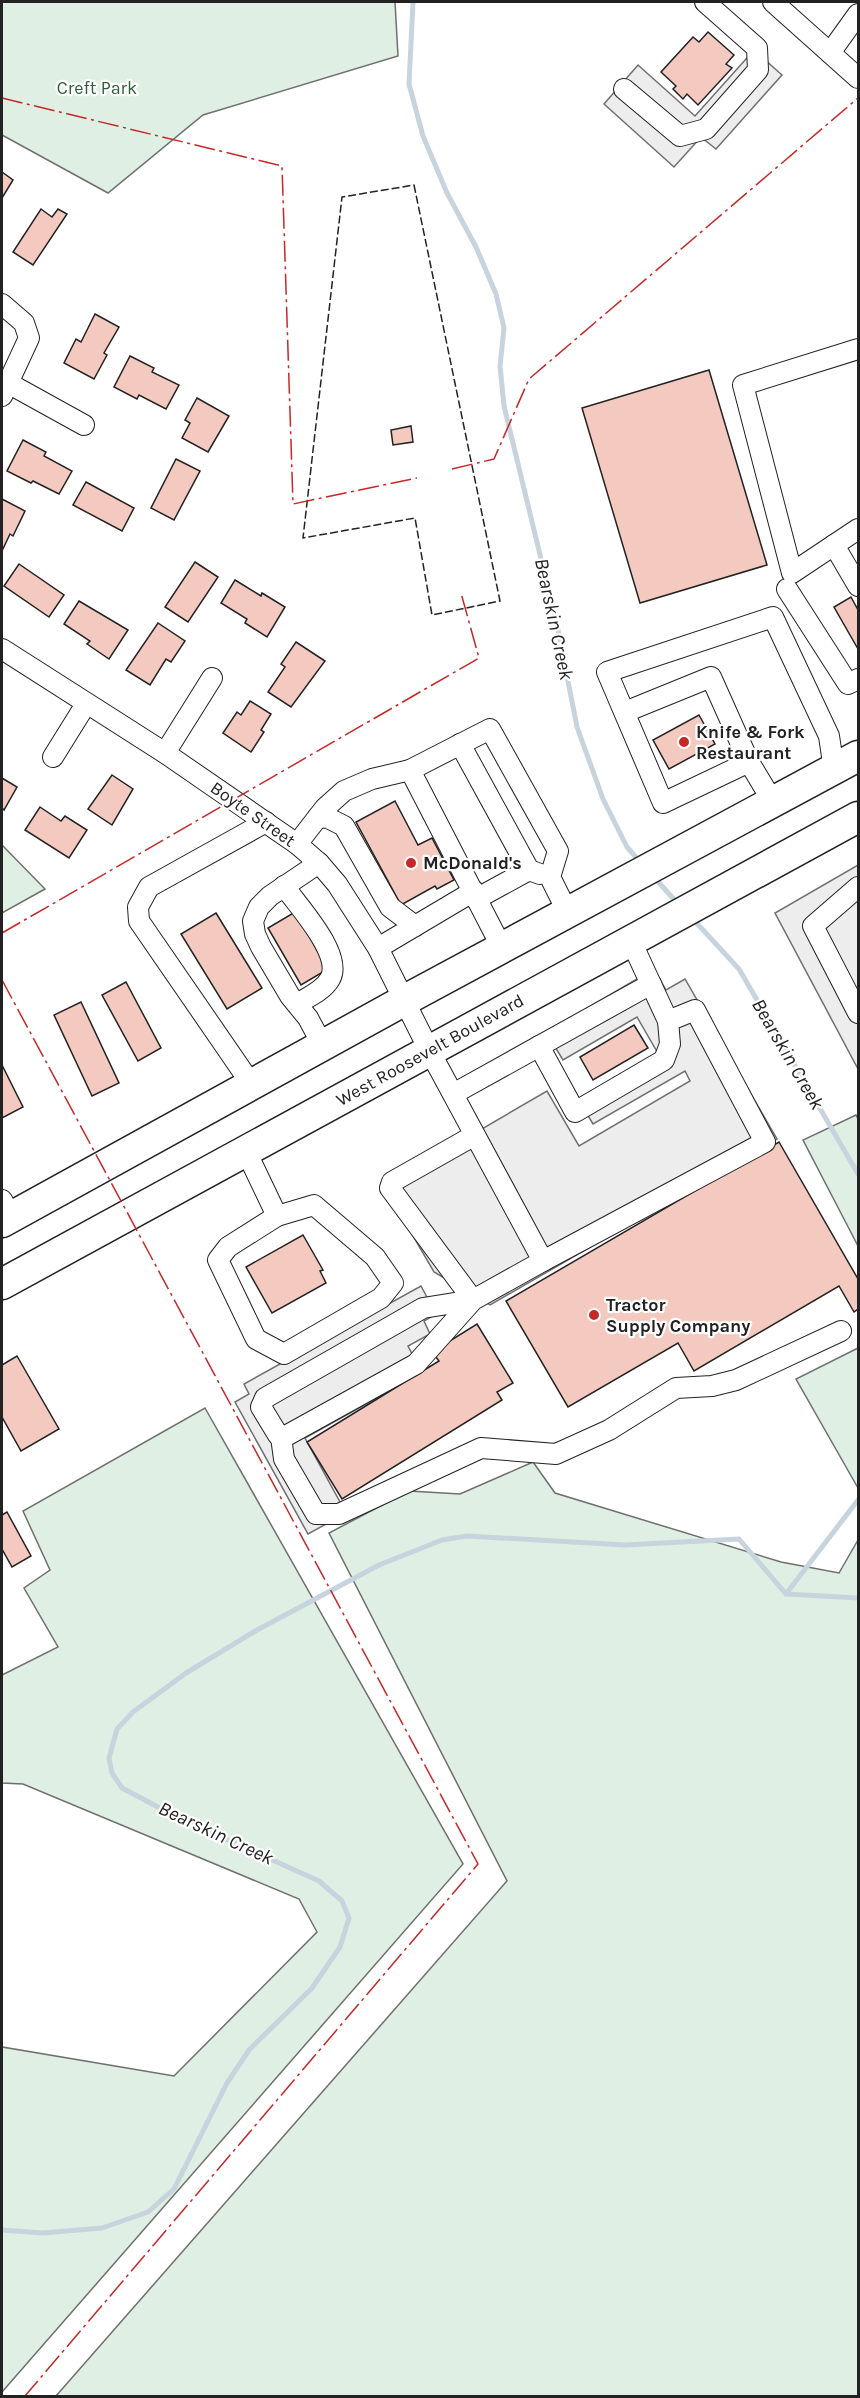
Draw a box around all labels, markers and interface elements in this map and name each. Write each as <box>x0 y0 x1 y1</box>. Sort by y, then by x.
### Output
park label: Creft Park <box>57 77 137 99</box>
water label: Bearskin Creek <box>530 556 578 683</box>
place label: Knife & Fork Restaurant <box>696 721 805 764</box>
marker: Knife & Fork Restaurant <box>677 735 691 749</box>
street label: Boyte Street <box>206 777 300 852</box>
place label: McDonald's <box>423 852 522 874</box>
marker: McDonald's <box>404 856 418 870</box>
street label: West Roosevelt Boulevard <box>332 989 528 1111</box>
water label: Bearskin Creek <box>747 995 829 1114</box>
place label: Tractor Supply Company <box>606 1294 750 1337</box>
marker: Tractor Supply Company <box>587 1308 601 1322</box>
water label: Bearskin Creek <box>155 1796 278 1870</box>

